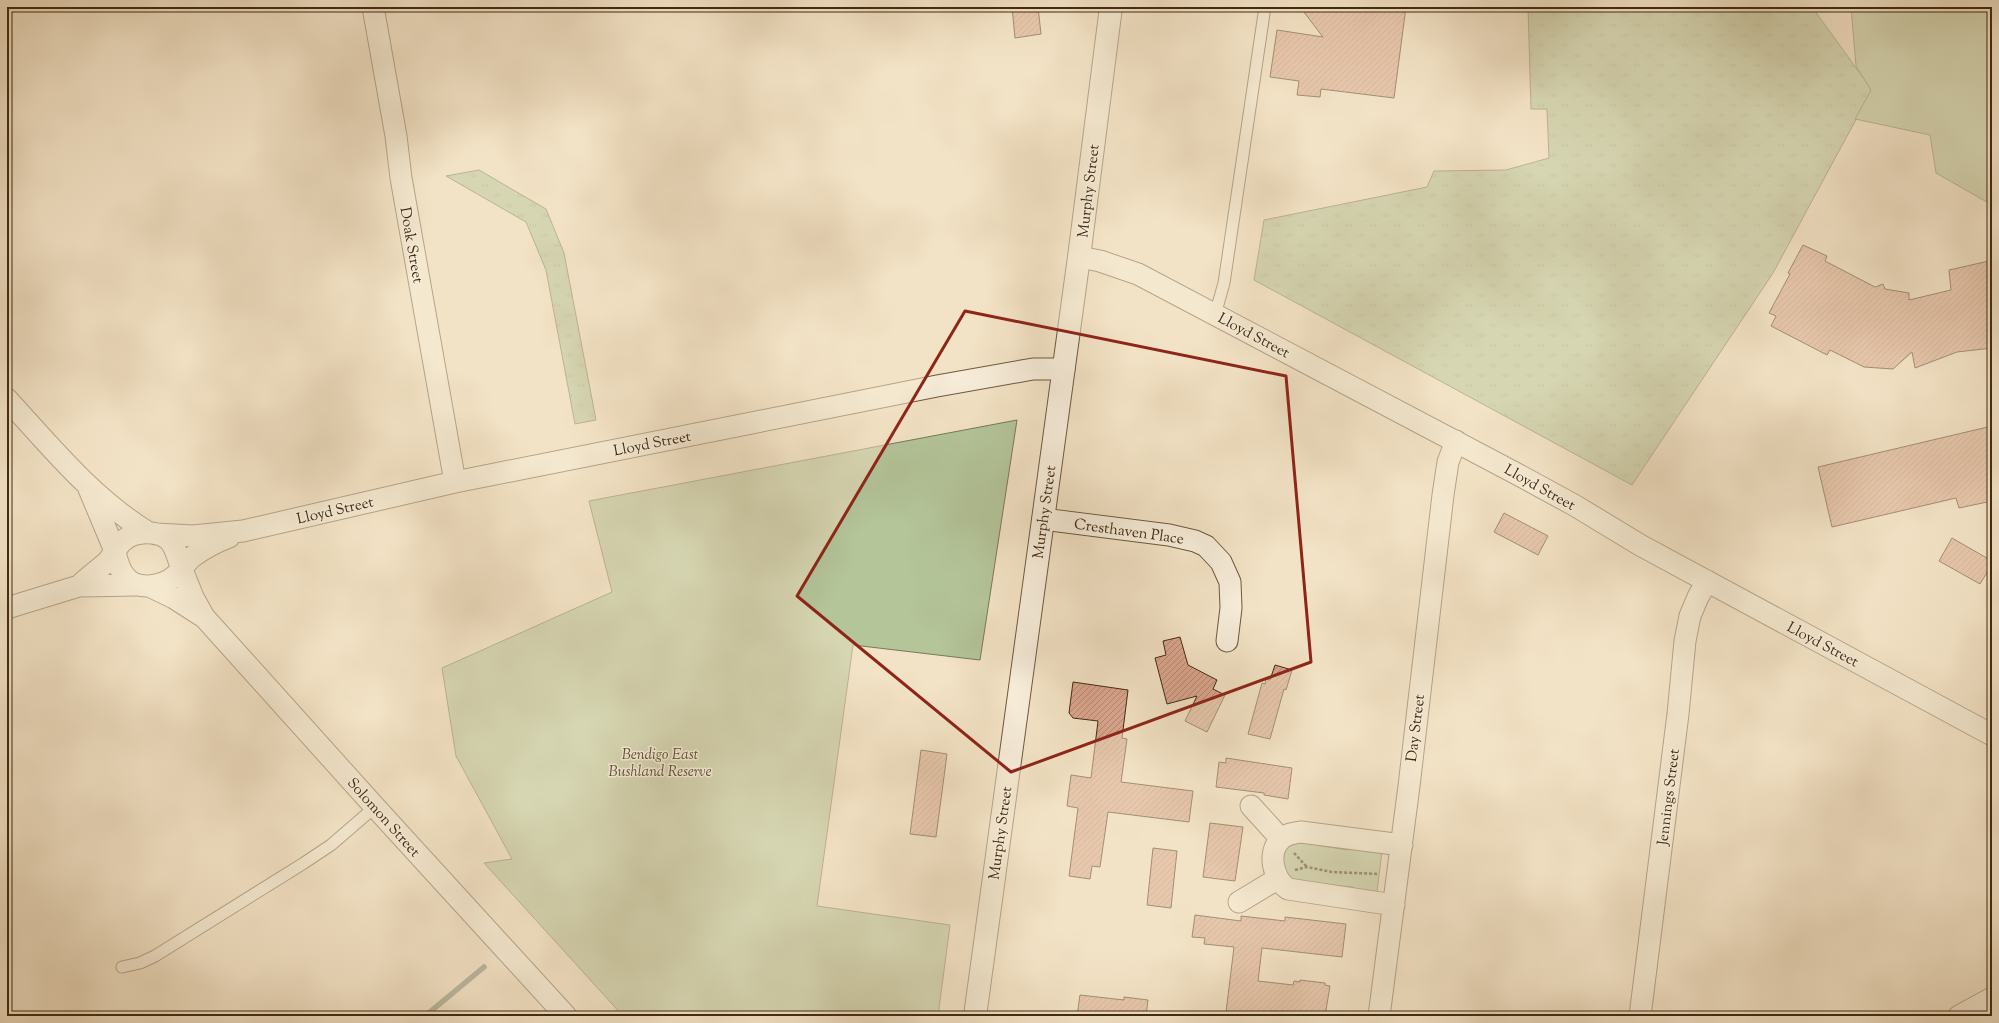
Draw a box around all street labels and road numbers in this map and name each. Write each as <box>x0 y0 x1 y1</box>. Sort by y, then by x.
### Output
street label: Murphy Street <box>1073 143 1106 239</box>
street label: Doak Street <box>393 205 428 285</box>
street label: Lloyd Street <box>1214 309 1293 364</box>
street label: Lloyd Street <box>612 427 693 462</box>
street label: Lloyd Street <box>1500 460 1579 517</box>
street label: Murphy Street <box>1029 464 1062 560</box>
street label: Lloyd Street <box>295 492 376 531</box>
street label: Cresthaven Place <box>1073 514 1185 551</box>
street label: Lloyd Street <box>1783 618 1862 673</box>
street label: Day Street <box>1402 693 1431 763</box>
street label: Jennings Street <box>1653 748 1686 848</box>
street label: Solomon Street <box>341 774 424 862</box>
street label: Murphy Street <box>985 785 1018 881</box>

